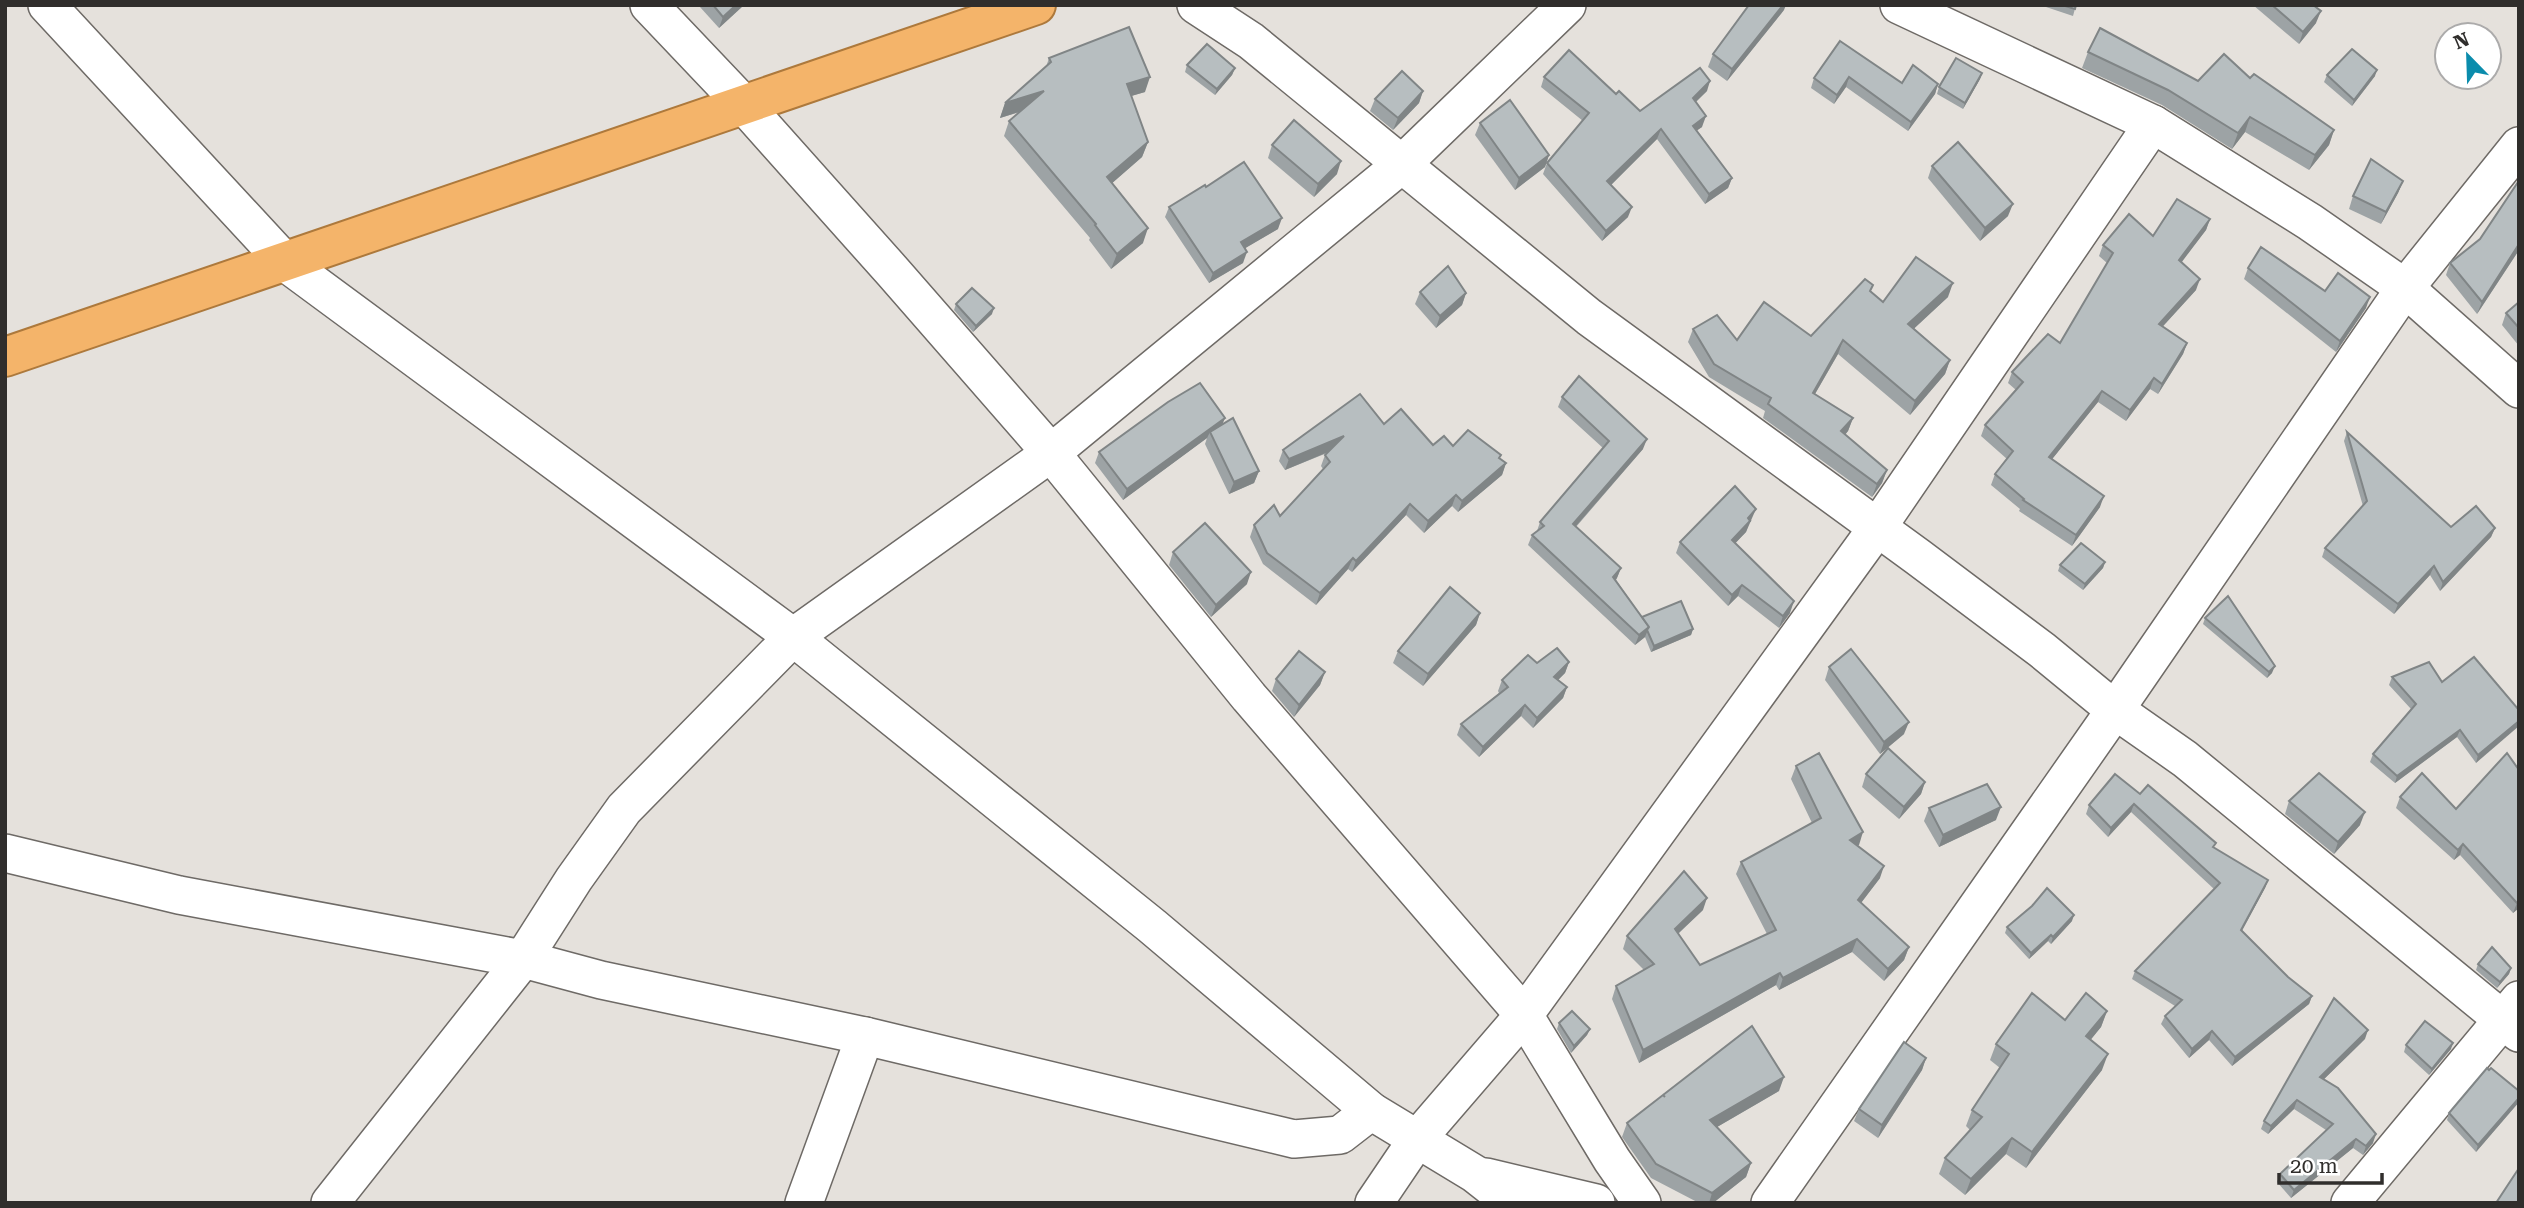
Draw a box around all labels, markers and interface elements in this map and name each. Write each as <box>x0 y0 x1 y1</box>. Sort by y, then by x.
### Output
north arrow <box>2433 21 2503 91</box>
text: N <box>2450 27 2473 54</box>
scale bar <box>2279 1142 2382 1186</box>
text: 20 m <box>2290 1154 2338 1178</box>

